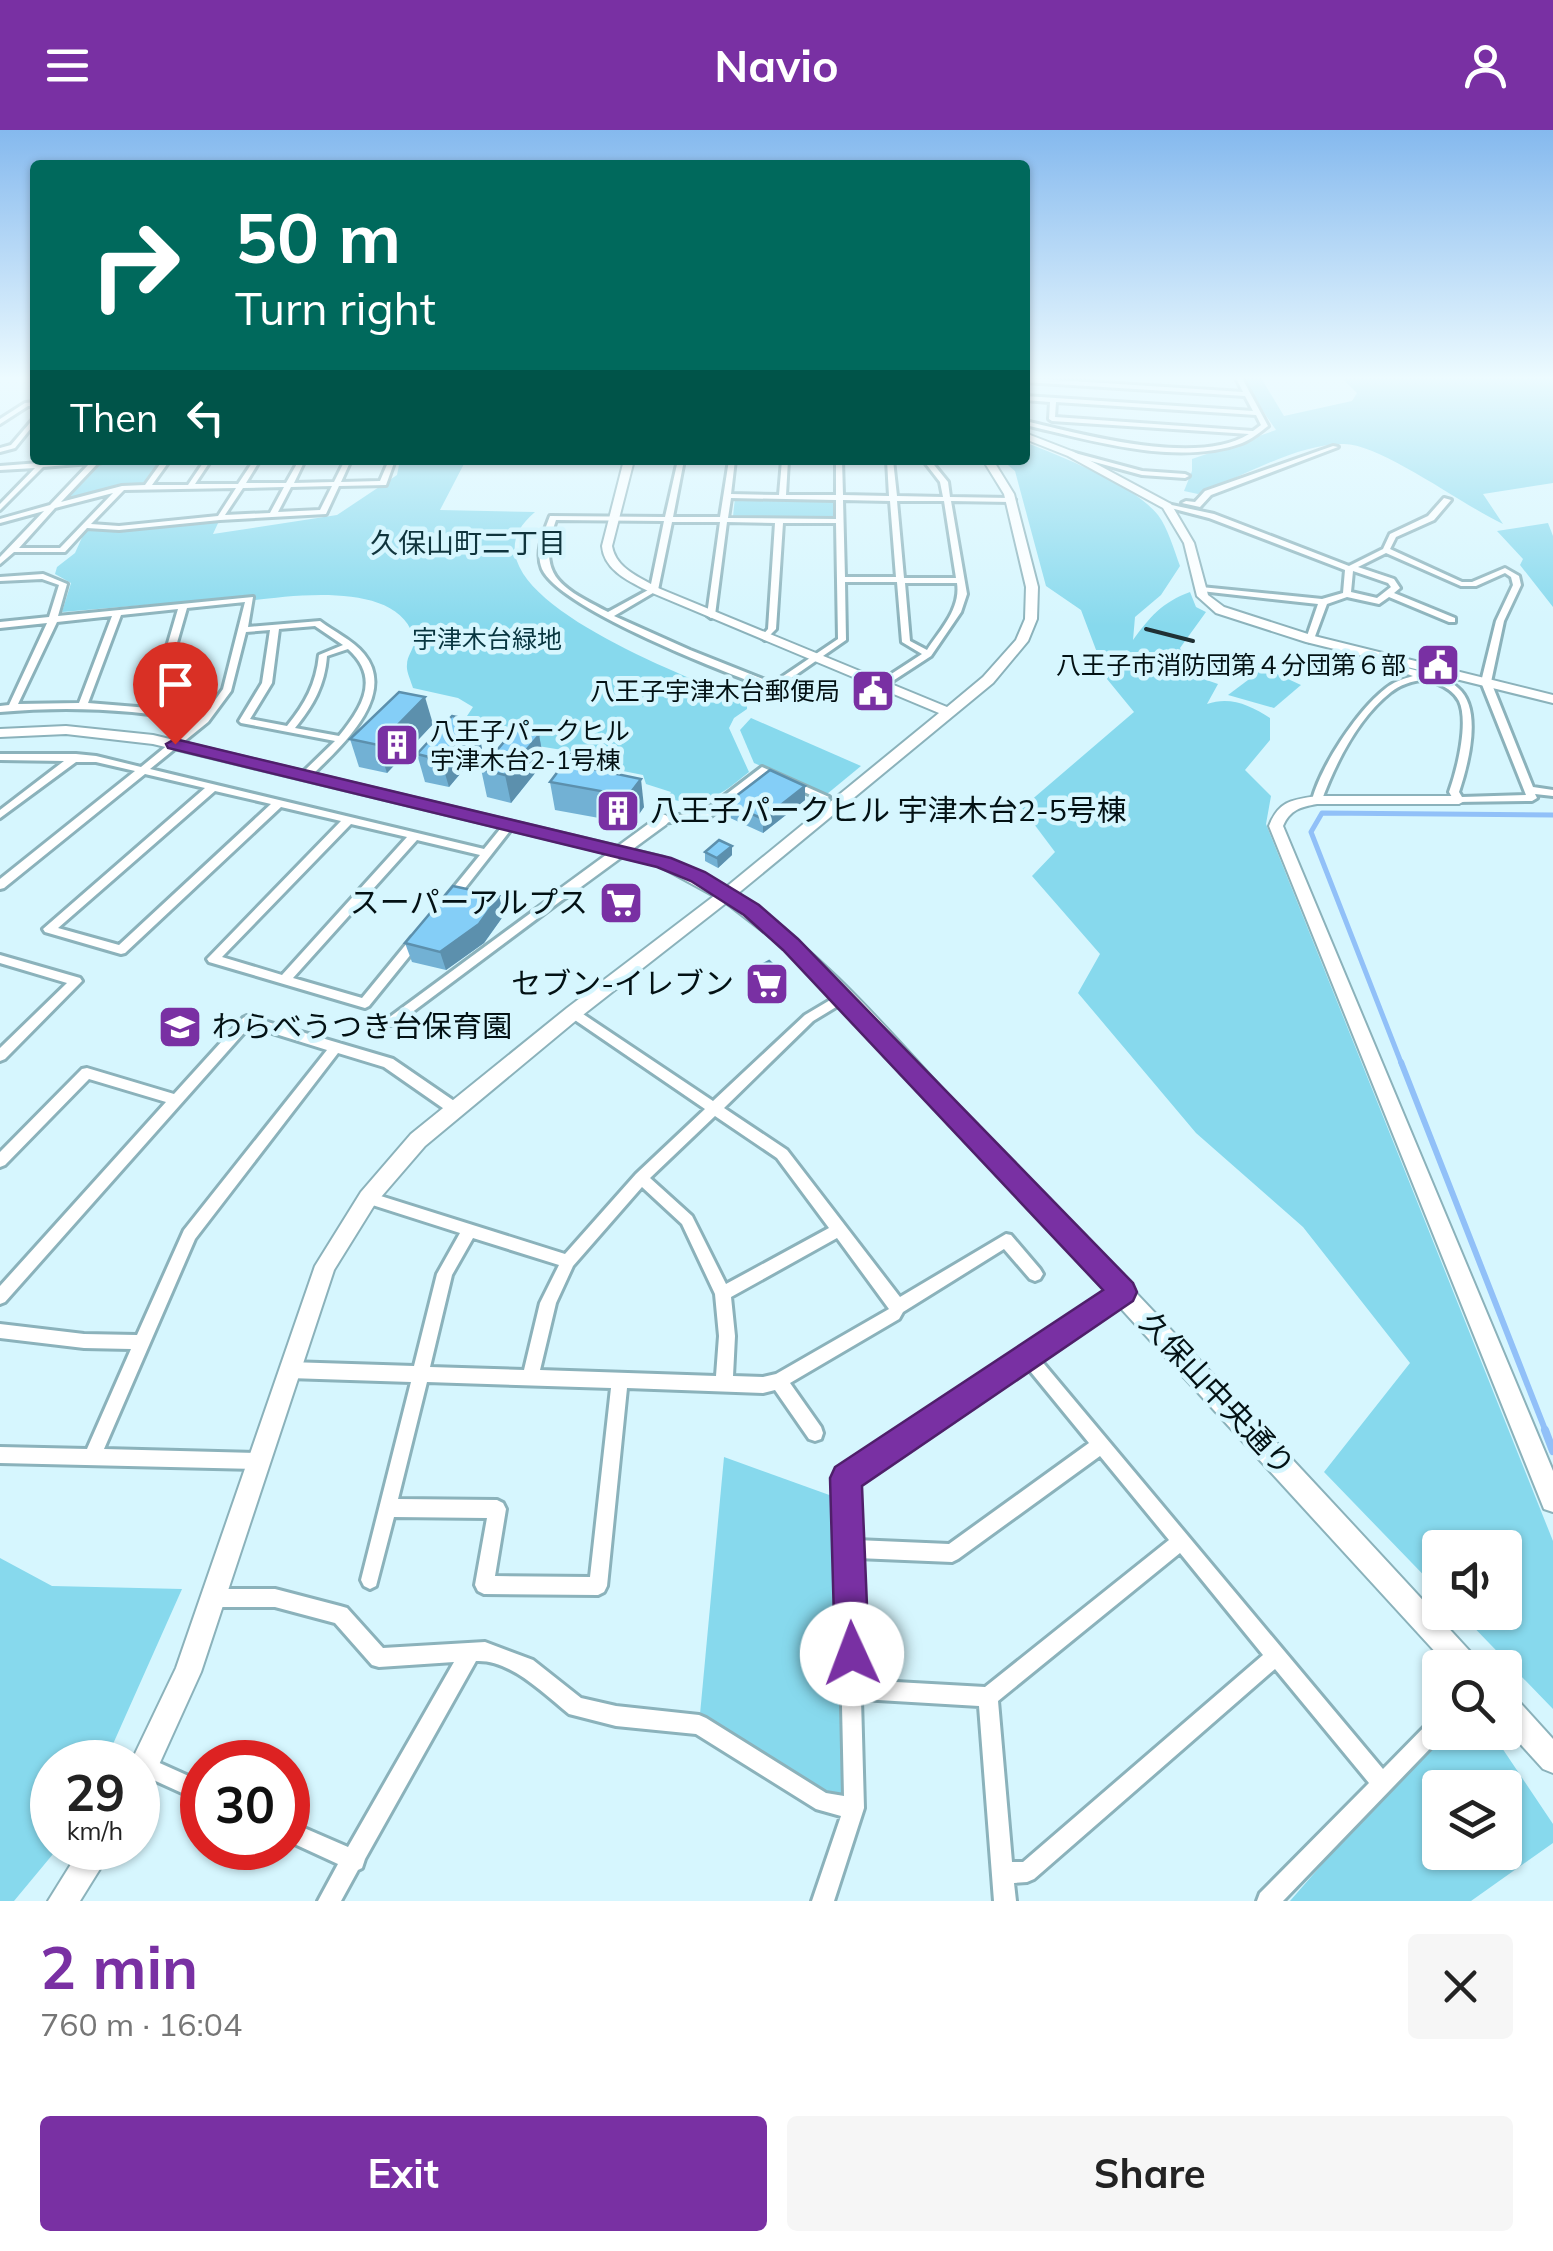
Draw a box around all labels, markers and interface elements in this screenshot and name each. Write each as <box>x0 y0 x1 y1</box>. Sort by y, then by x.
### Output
text: Navio <box>714 37 839 93</box>
icon: menu <box>40 38 95 93</box>
icon: person <box>1458 38 1513 93</box>
text: 50 m <box>235 193 401 281</box>
icon: right <box>70 200 200 330</box>
text: Turn right <box>235 280 436 336</box>
icon: left <box>178 390 233 445</box>
text: Then <box>70 394 158 442</box>
district label: 久保山町二丁目 <box>370 525 566 560</box>
park label: 宇津木台緑地 <box>412 623 562 654</box>
pin <box>133 642 218 745</box>
public building icon: 八王子市消防団第４分団第６部 <box>1415 642 1461 688</box>
place label: 八王子市消防団第４分団第６部 <box>1056 649 1406 680</box>
icon: arrive <box>148 657 203 712</box>
public building icon: 八王子宇津木台郵便局 <box>850 668 896 714</box>
place label: 八王子宇津木台郵便局 <box>590 675 840 706</box>
place label: 八王子パークヒル 宇津木台2-1号棟 <box>430 715 630 775</box>
building icon: 八王子パークヒル 宇津木台2-1号棟 <box>374 722 420 768</box>
building icon: 八王子パークヒル 宇津木台2-5号棟 <box>595 788 641 834</box>
place label: 八王子パークヒル 宇津木台2-5号棟 <box>650 791 1127 829</box>
supermarket icon: スーパーアルプス <box>598 880 644 926</box>
place label: スーパーアルプス <box>350 883 588 921</box>
supermarket icon: セブン-イレブン <box>744 961 790 1007</box>
place label: セブン-イレブン <box>511 964 734 1002</box>
school or university icon: わらべうつき台保育園 <box>157 1004 203 1050</box>
place label: わらべうつき台保育園 <box>212 1007 512 1045</box>
street label: 久保山中央通り <box>1132 1304 1303 1483</box>
map controls <box>1422 1530 1522 1870</box>
button: sound <box>1422 1530 1522 1630</box>
position arrow <box>800 1602 904 1706</box>
button: search <box>1422 1650 1522 1750</box>
speed limit sign: 30 <box>180 1740 310 1870</box>
text: 29 <box>65 1761 125 1824</box>
button: layers <box>1422 1770 1522 1870</box>
text: km/h <box>67 1815 123 1846</box>
text: 2 min <box>40 1929 198 2004</box>
button: close <box>1408 1934 1513 2039</box>
text: 760 m · 16:04 <box>40 2004 242 2044</box>
button: Exit <box>40 2116 767 2231</box>
button: Share <box>787 2116 1513 2231</box>

